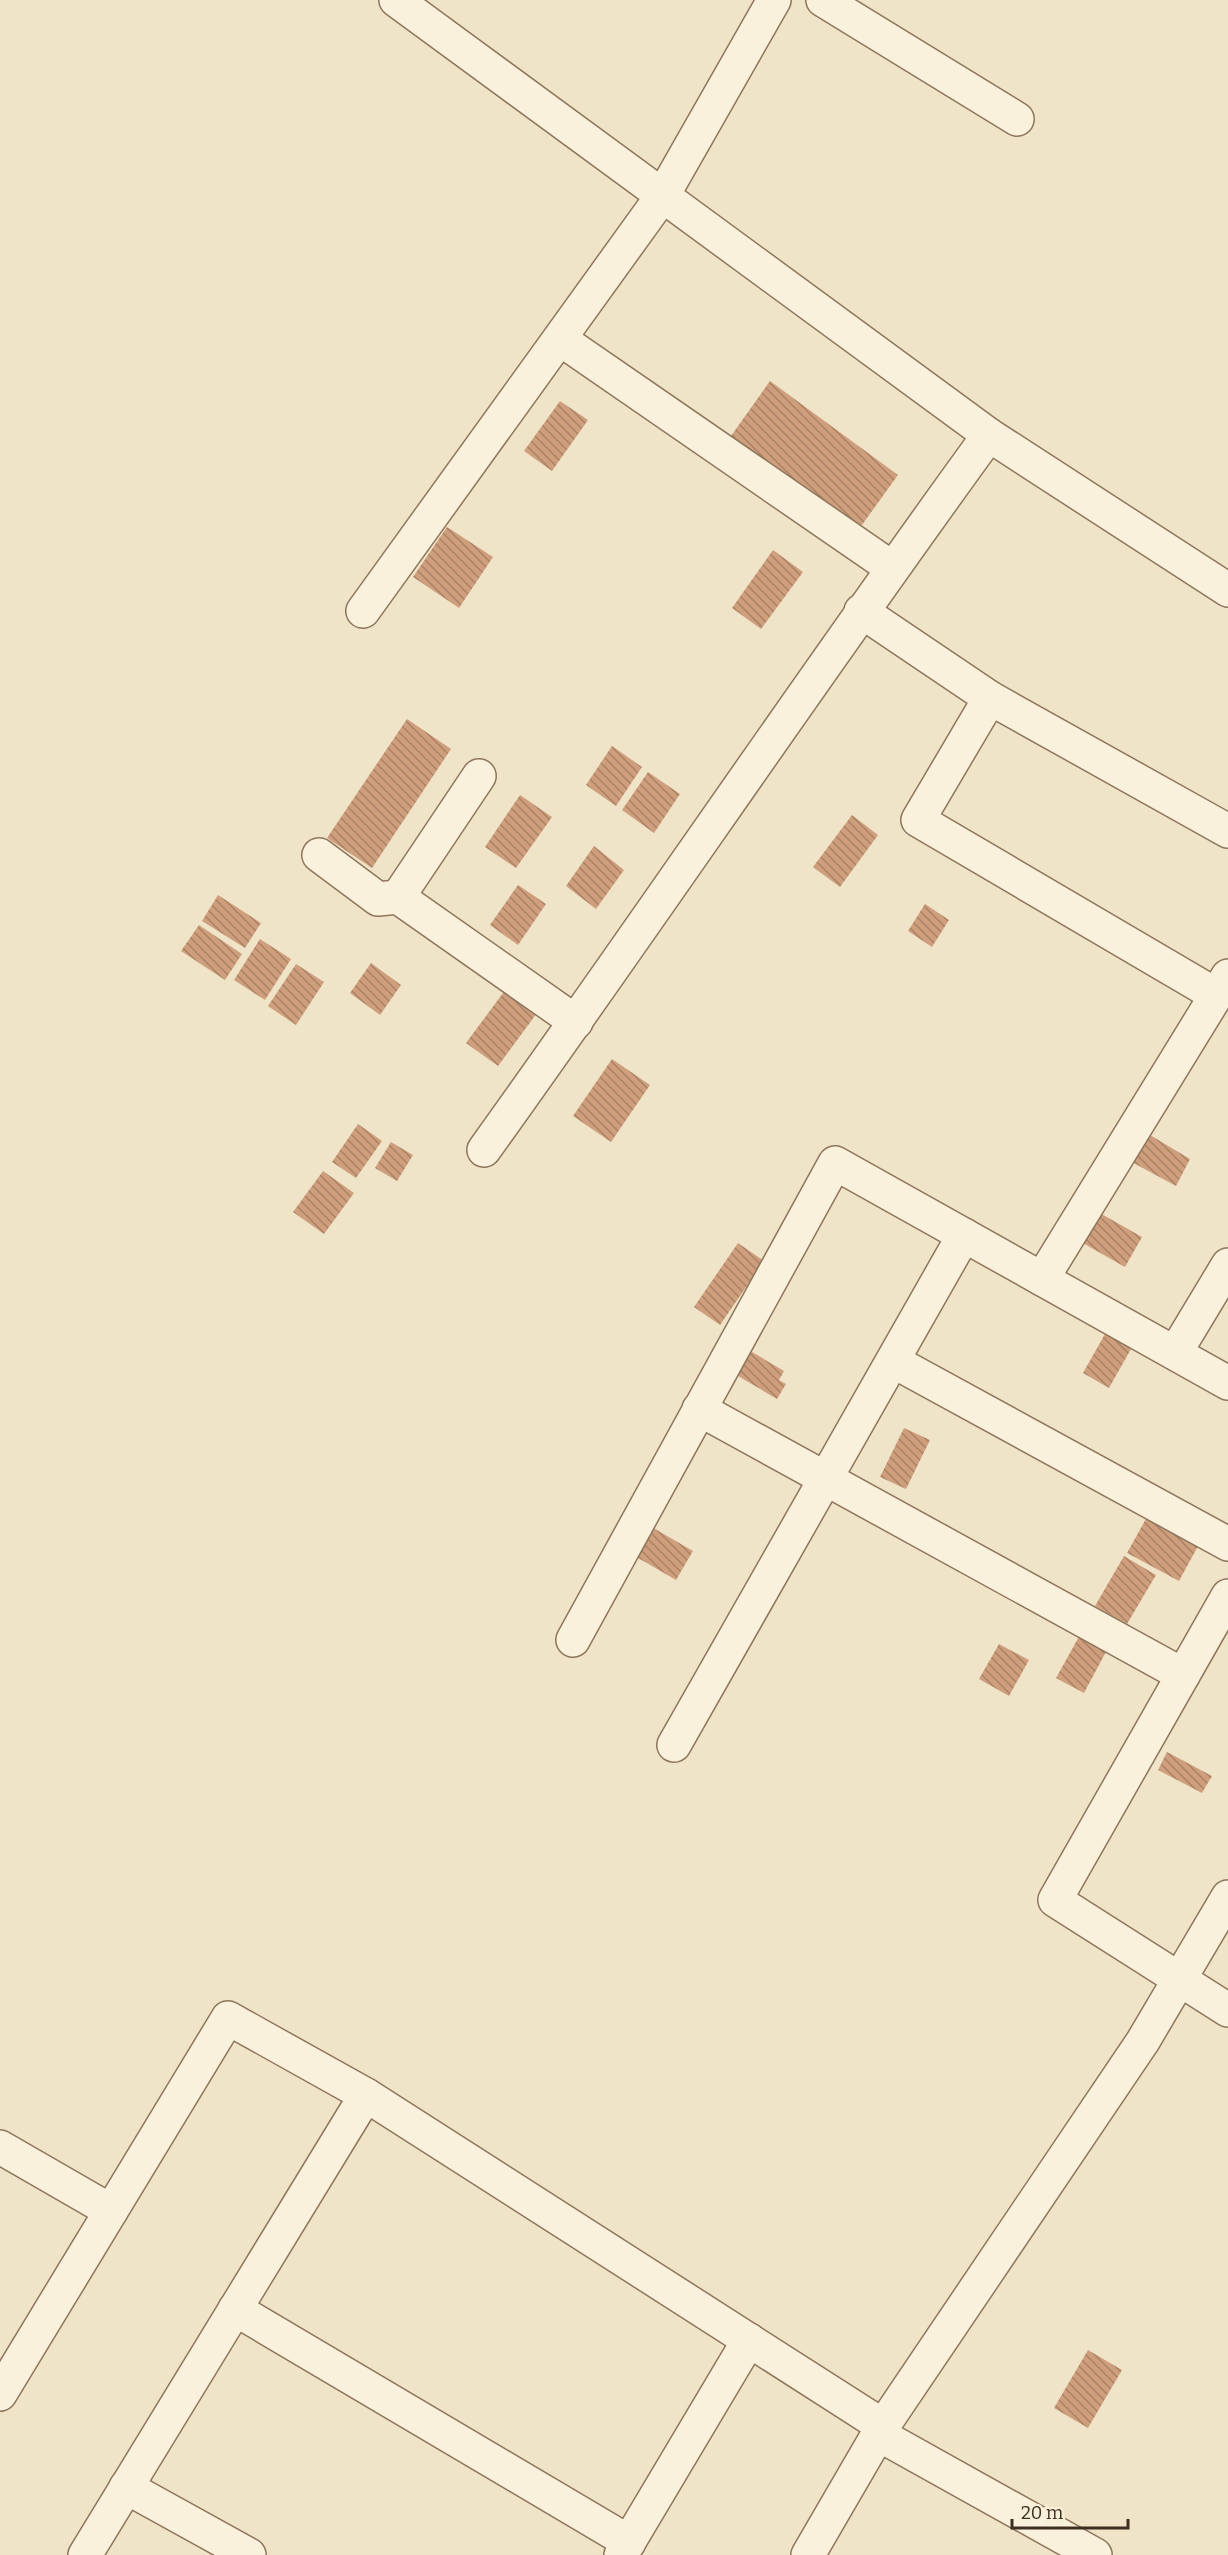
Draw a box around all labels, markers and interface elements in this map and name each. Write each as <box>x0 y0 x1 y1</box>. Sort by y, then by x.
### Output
scale bar <box>1012 2492 1128 2530</box>
text: 20 m <box>1021 2502 1063 2524</box>

